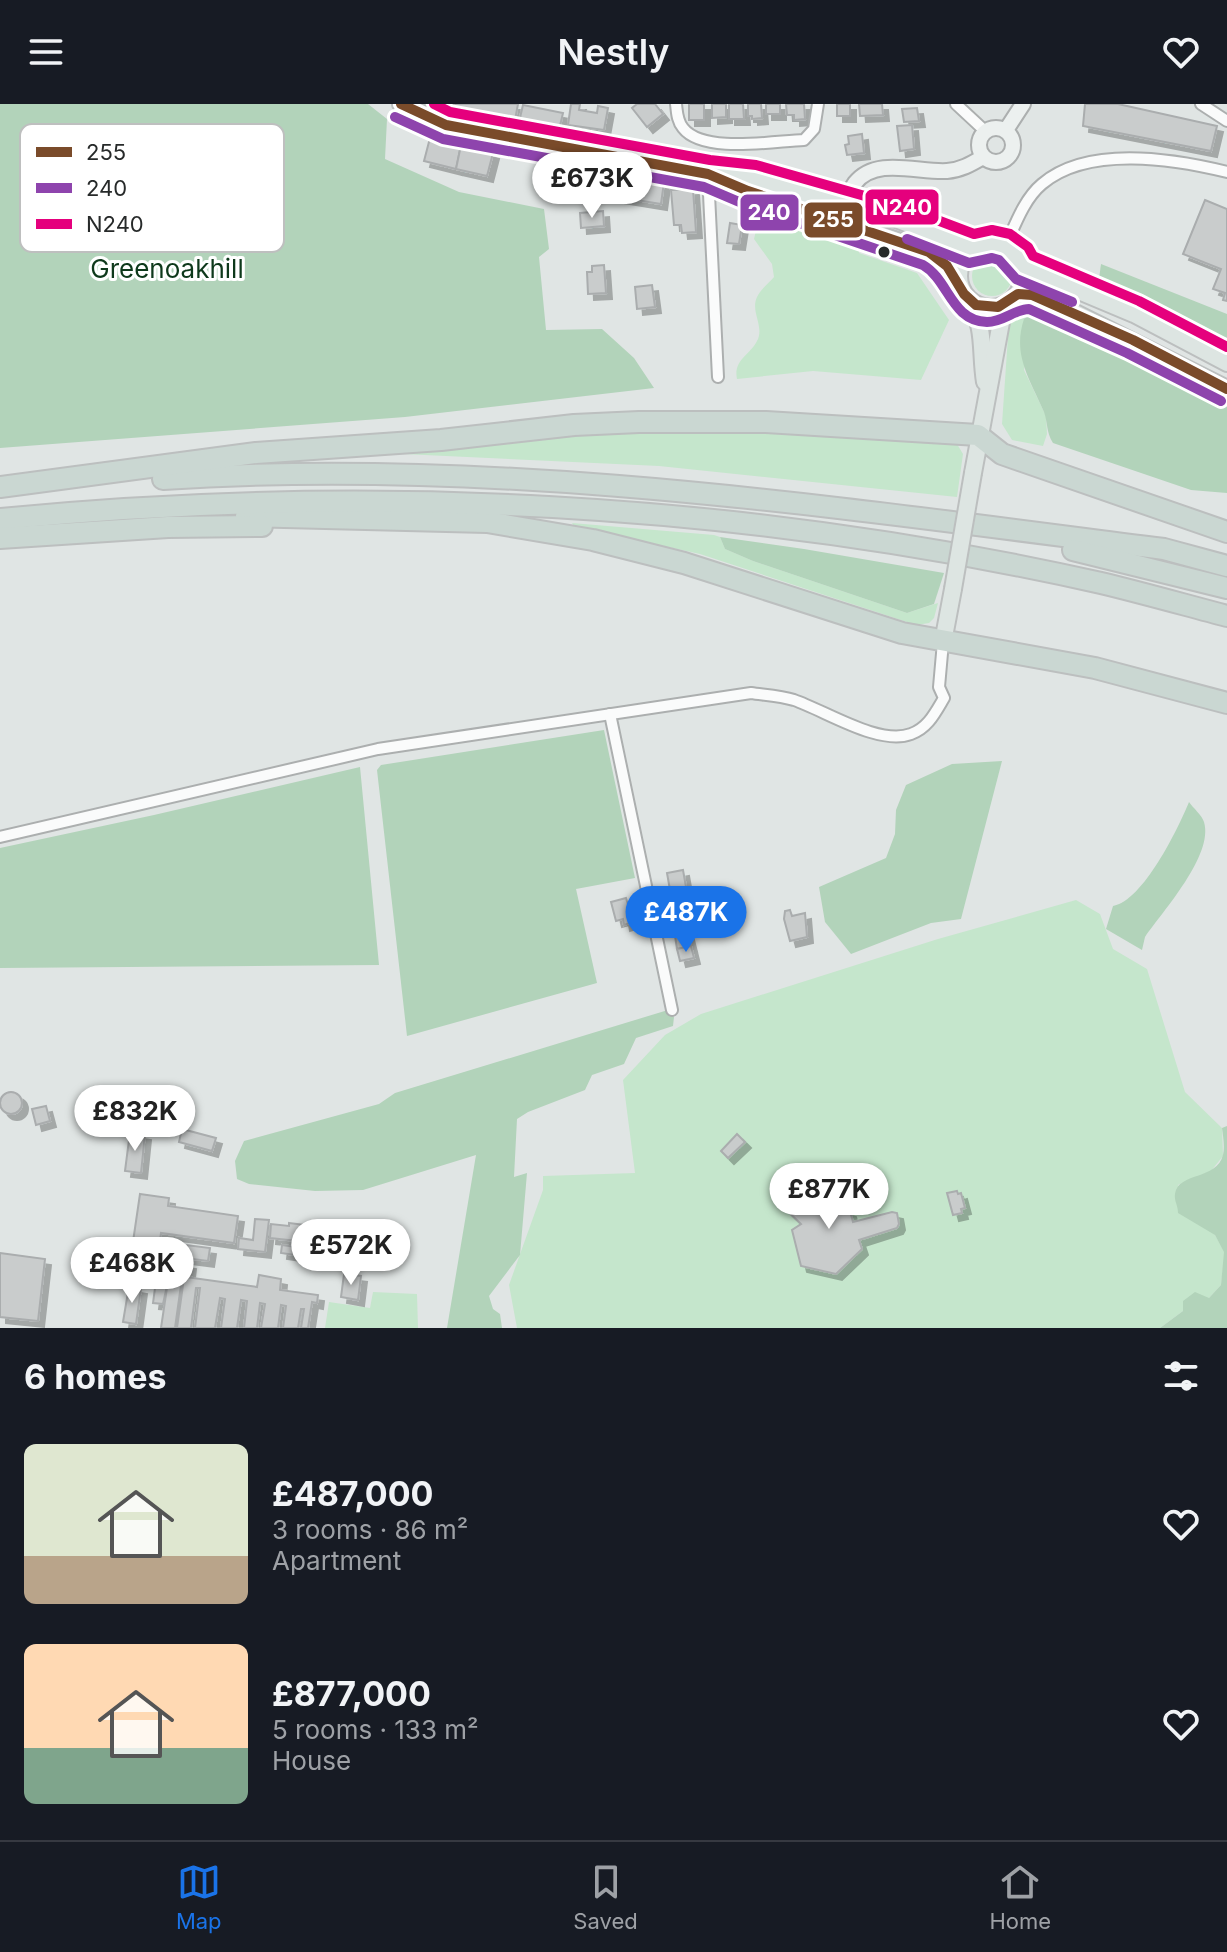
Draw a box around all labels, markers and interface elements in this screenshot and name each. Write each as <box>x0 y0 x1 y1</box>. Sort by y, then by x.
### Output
icon: menu <box>24 30 68 74</box>
text: Nestly <box>557 30 670 74</box>
icon: heart <box>1159 30 1203 74</box>
legend <box>20 124 284 252</box>
text: 255 <box>86 139 126 165</box>
pin: £673K <box>536 152 648 220</box>
text: £673K <box>550 162 634 193</box>
text: 240 <box>86 175 127 201</box>
line badge: N240 <box>864 188 940 226</box>
line badge: 240 <box>739 193 800 232</box>
text: N240 <box>872 194 932 220</box>
text: 240 <box>747 199 791 225</box>
line badge: 255 <box>803 201 864 239</box>
text: 255 <box>812 206 854 232</box>
text: N240 <box>86 211 144 237</box>
unlabelled marker <box>876 244 892 260</box>
park label: Greenoakhill <box>90 253 244 284</box>
pin: £487K <box>630 886 742 954</box>
text: £487K <box>644 896 728 927</box>
pin: £832K <box>79 1085 191 1153</box>
text: £832K <box>92 1095 178 1126</box>
pin: £877K <box>773 1163 885 1231</box>
text: £877K <box>788 1173 870 1204</box>
pin: £572K <box>295 1219 407 1287</box>
text: £572K <box>309 1229 393 1260</box>
pin: £468K <box>76 1237 188 1305</box>
text: £468K <box>89 1247 175 1278</box>
icon: filters <box>1159 1354 1203 1398</box>
text: 6 homes <box>24 1356 166 1397</box>
text: £487,000 <box>272 1473 434 1514</box>
icon: home <box>88 1476 184 1572</box>
icon: heart <box>1159 1502 1203 1546</box>
text: 3 rooms · 86 m² <box>272 1514 468 1545</box>
text: Apartment <box>272 1545 401 1576</box>
text: £877,000 <box>272 1673 431 1714</box>
icon: home <box>88 1676 184 1772</box>
icon: heart <box>1159 1702 1203 1746</box>
text: 5 rooms · 133 m² <box>272 1714 479 1745</box>
text: House <box>272 1745 351 1776</box>
tab: Map <box>176 1860 222 1934</box>
tab: Saved <box>573 1860 638 1934</box>
tab: Home <box>989 1860 1051 1934</box>

